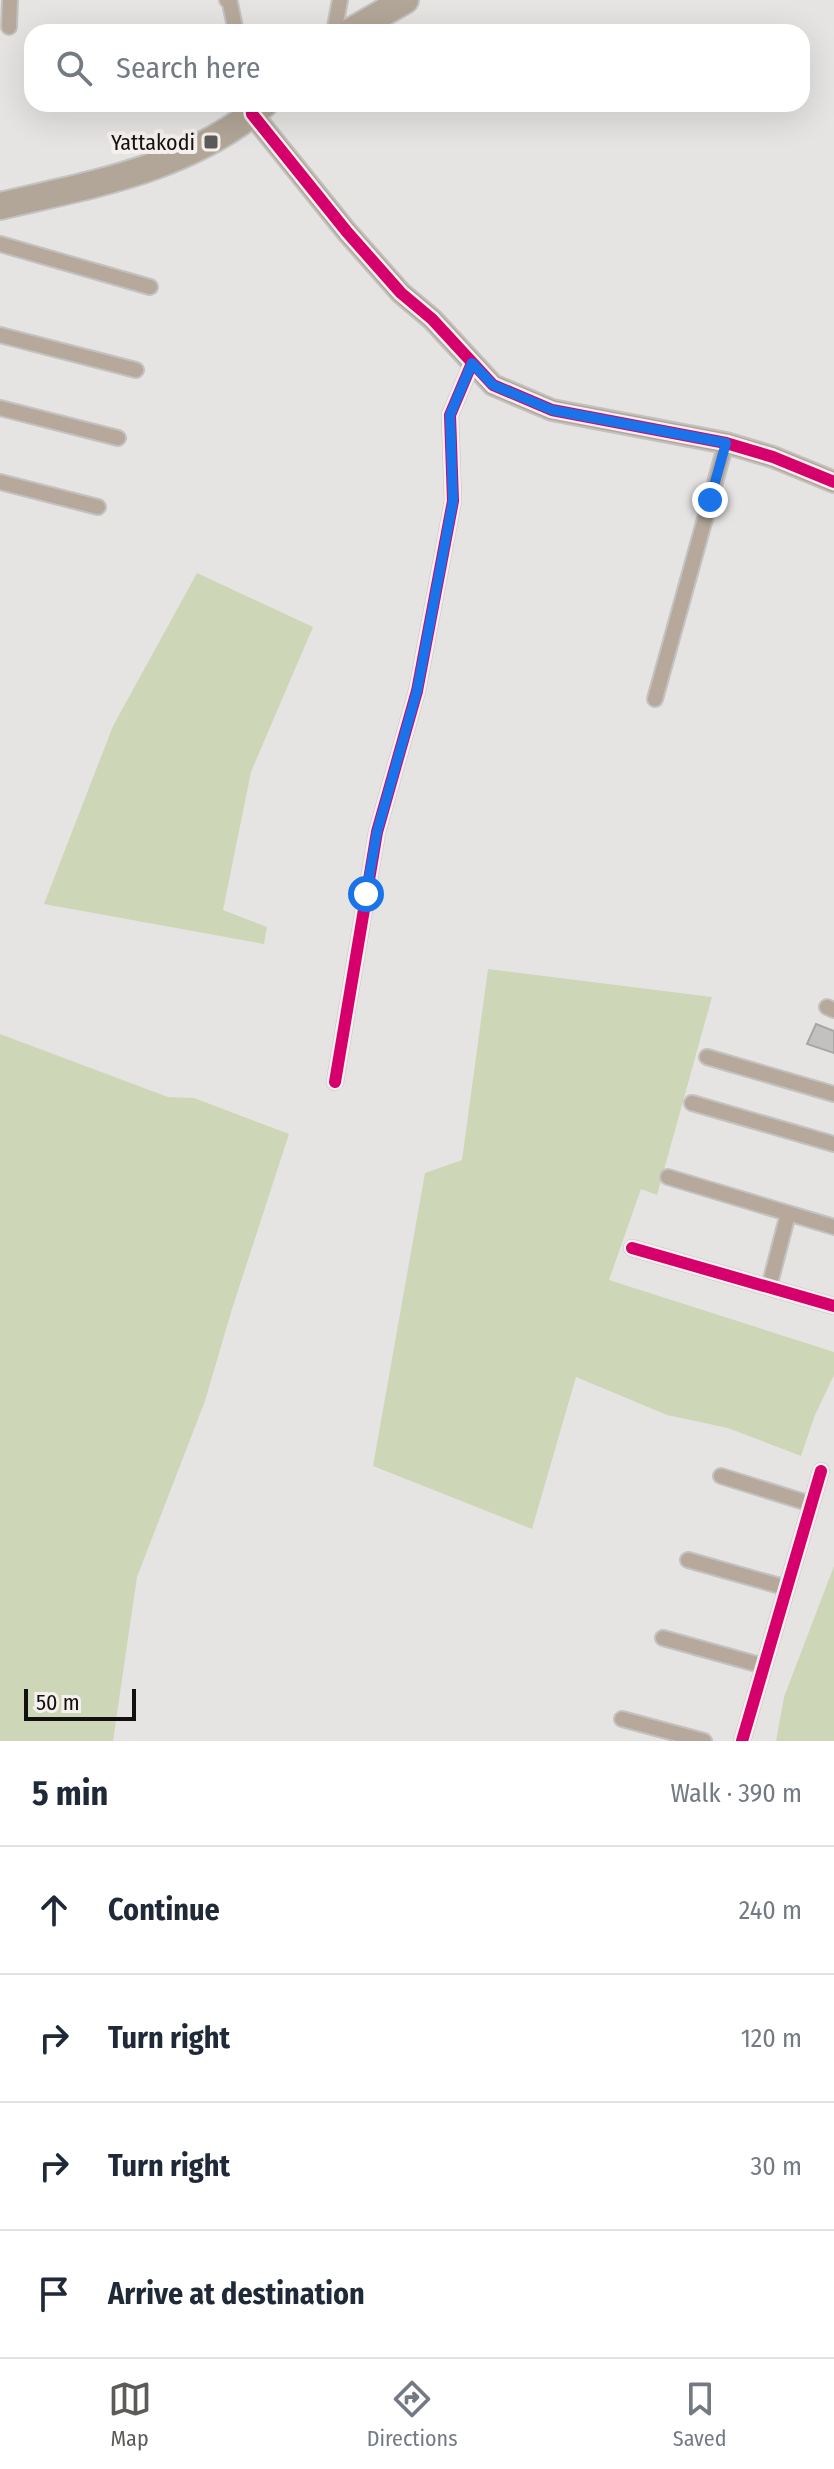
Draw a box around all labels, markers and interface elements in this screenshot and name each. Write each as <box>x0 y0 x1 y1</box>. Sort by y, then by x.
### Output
search box <box>24 24 810 112</box>
icon: search <box>52 46 96 90</box>
text: Search here <box>116 50 261 86</box>
place label: Yattakodi <box>111 129 195 156</box>
marker: Yattakodi <box>202 133 220 151</box>
route end <box>692 482 728 518</box>
route start <box>348 876 384 912</box>
scale bar <box>24 1685 136 1721</box>
text: 50 m <box>36 1689 80 1716</box>
text: 5 min <box>32 1773 108 1814</box>
text: Walk · 390 m <box>670 1778 802 1809</box>
icon: ahead <box>32 1888 76 1932</box>
text: Continue <box>108 1892 220 1928</box>
text: 240 m <box>739 1895 802 1926</box>
icon: right <box>32 2016 76 2060</box>
text: Turn right <box>108 2020 230 2056</box>
text: 120 m <box>741 2023 802 2054</box>
icon: right <box>32 2144 76 2188</box>
text: Turn right <box>108 2148 230 2184</box>
text: 30 m <box>751 2151 802 2182</box>
icon: arrive <box>32 2272 76 2316</box>
text: Arrive at destination <box>108 2276 365 2312</box>
tab: Map <box>108 2377 152 2452</box>
tab: Directions <box>367 2377 458 2452</box>
tab: Saved <box>673 2377 726 2452</box>

